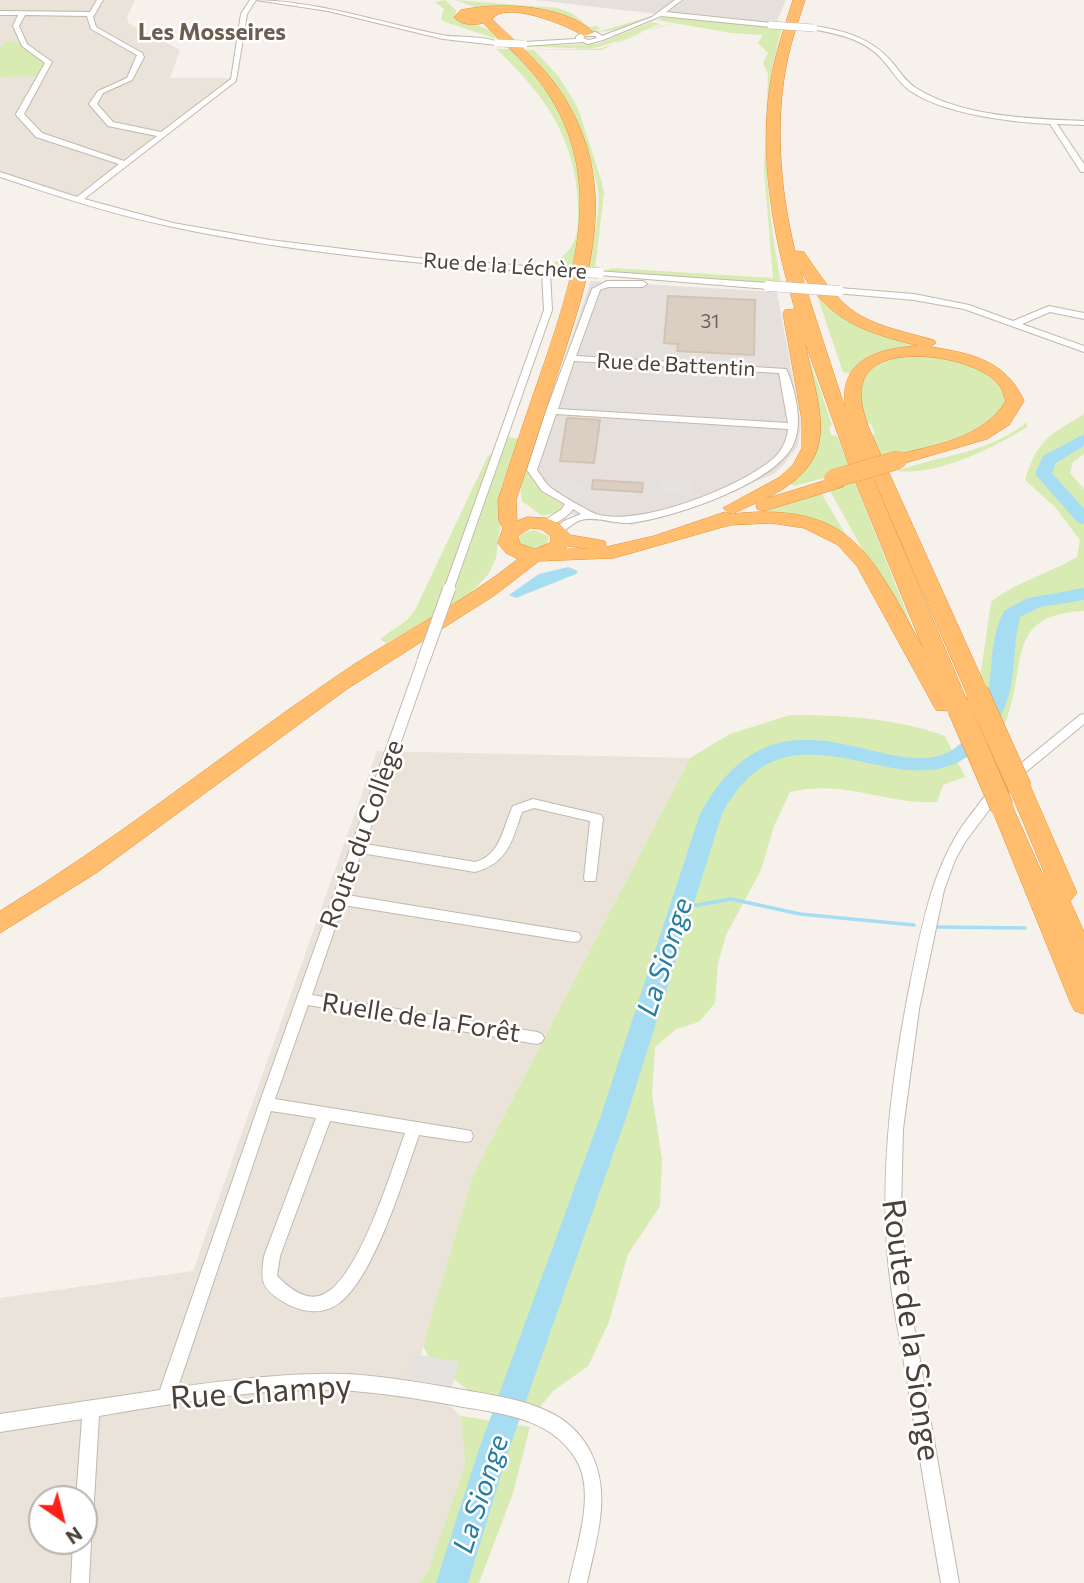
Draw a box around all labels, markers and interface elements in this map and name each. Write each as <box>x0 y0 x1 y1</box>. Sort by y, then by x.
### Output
district label: Les Mosseires <box>138 18 286 46</box>
street label: Rue de la Léchère <box>422 248 588 284</box>
house number: 31 <box>701 311 719 333</box>
street label: Rue de Battentin <box>596 348 756 382</box>
street label: Route du Collège <box>313 736 411 932</box>
water label: La Sionge <box>630 894 700 1020</box>
street label: Ruelle de la Forêt <box>320 987 522 1049</box>
street label: Route de la Sionge <box>874 1197 948 1463</box>
street label: Rue Champy <box>169 1366 353 1418</box>
water label: La Sionge <box>446 1431 516 1557</box>
north arrow <box>28 1485 98 1555</box>
text: N <box>62 1522 87 1549</box>

